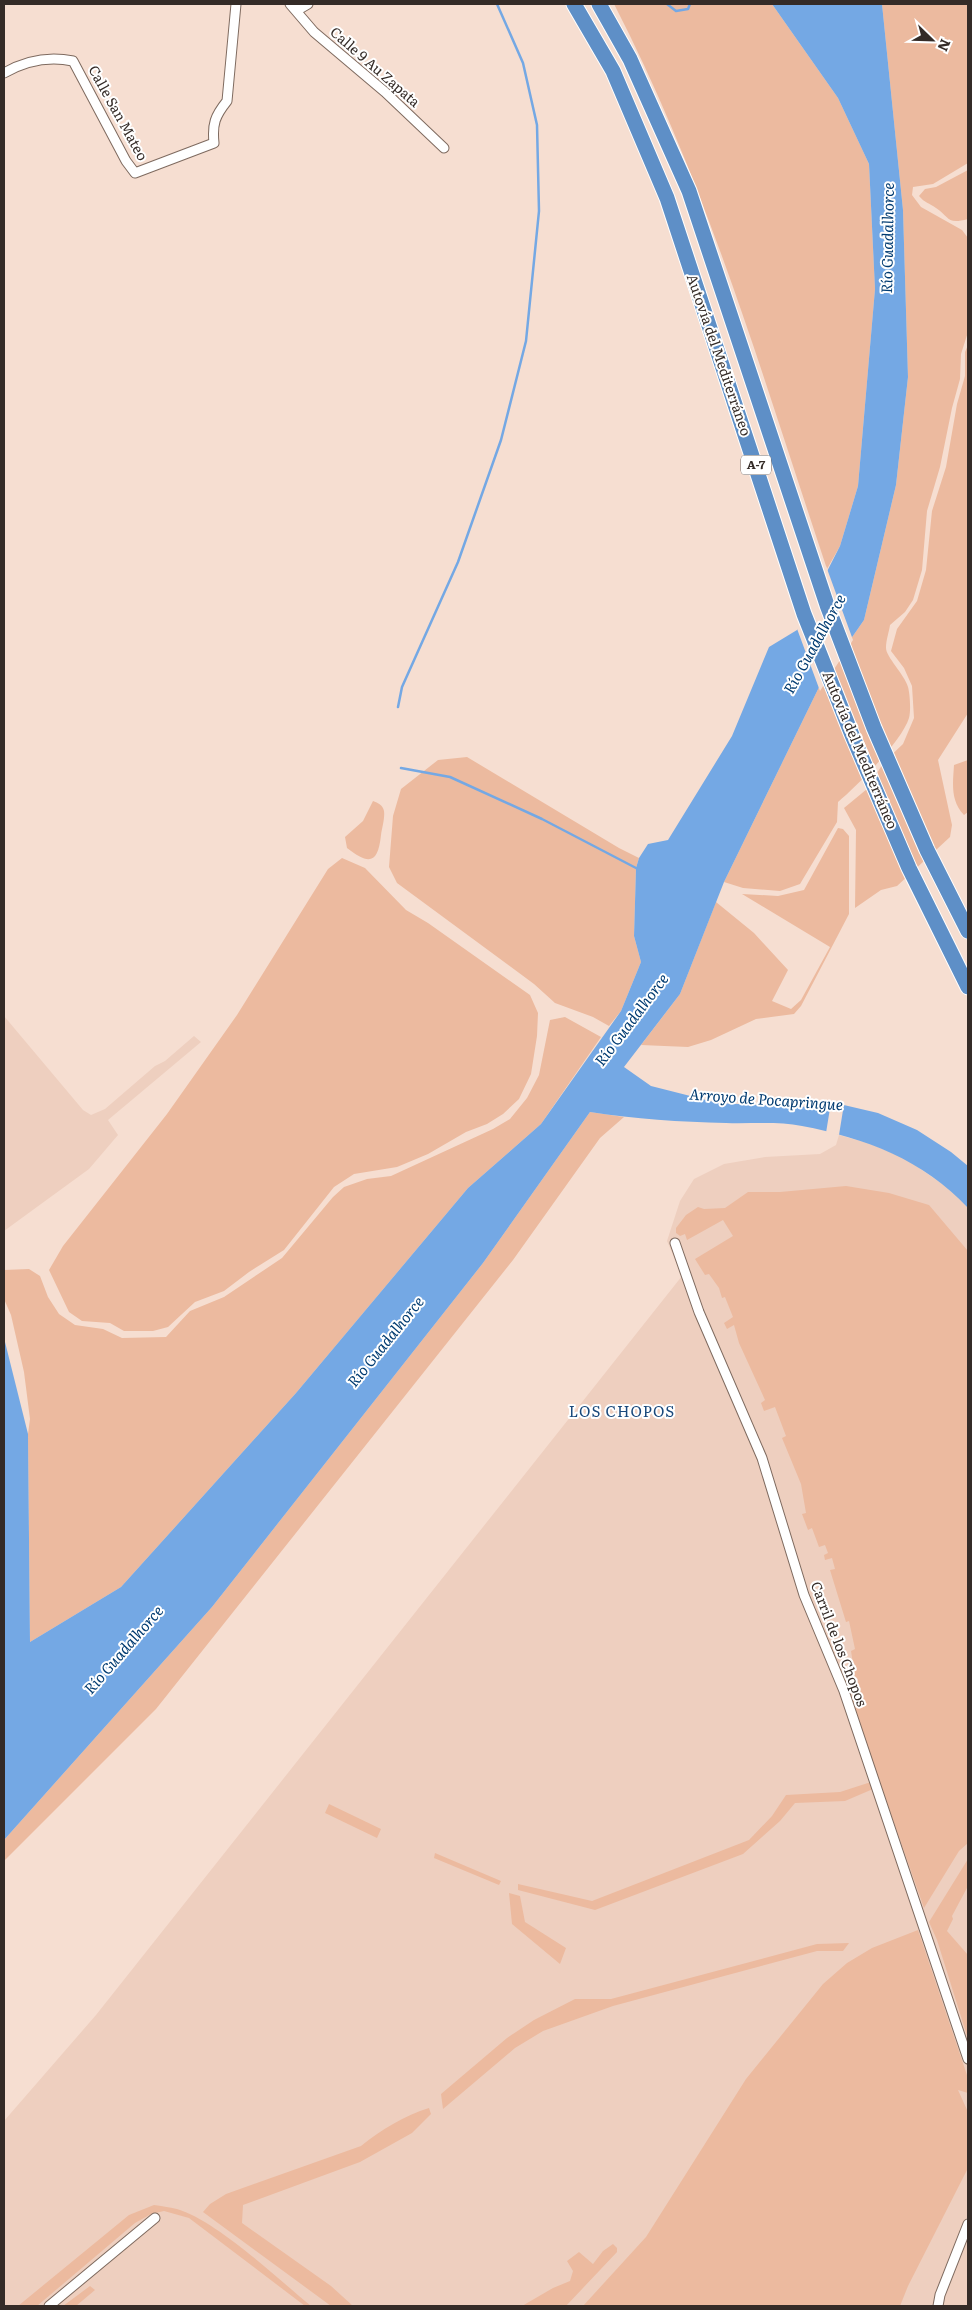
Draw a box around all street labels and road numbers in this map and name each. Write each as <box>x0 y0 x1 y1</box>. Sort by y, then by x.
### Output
street label: Calle 9 Au Zapata <box>326 21 425 111</box>
street label: Calle San Mateo <box>84 61 153 164</box>
street label: Autovía del Mediterráneo <box>683 271 757 438</box>
road number: A-7 <box>741 456 771 474</box>
street label: Autovía del Mediterráneo <box>819 667 903 832</box>
street label: Carril de los Chopos <box>807 1578 873 1709</box>

